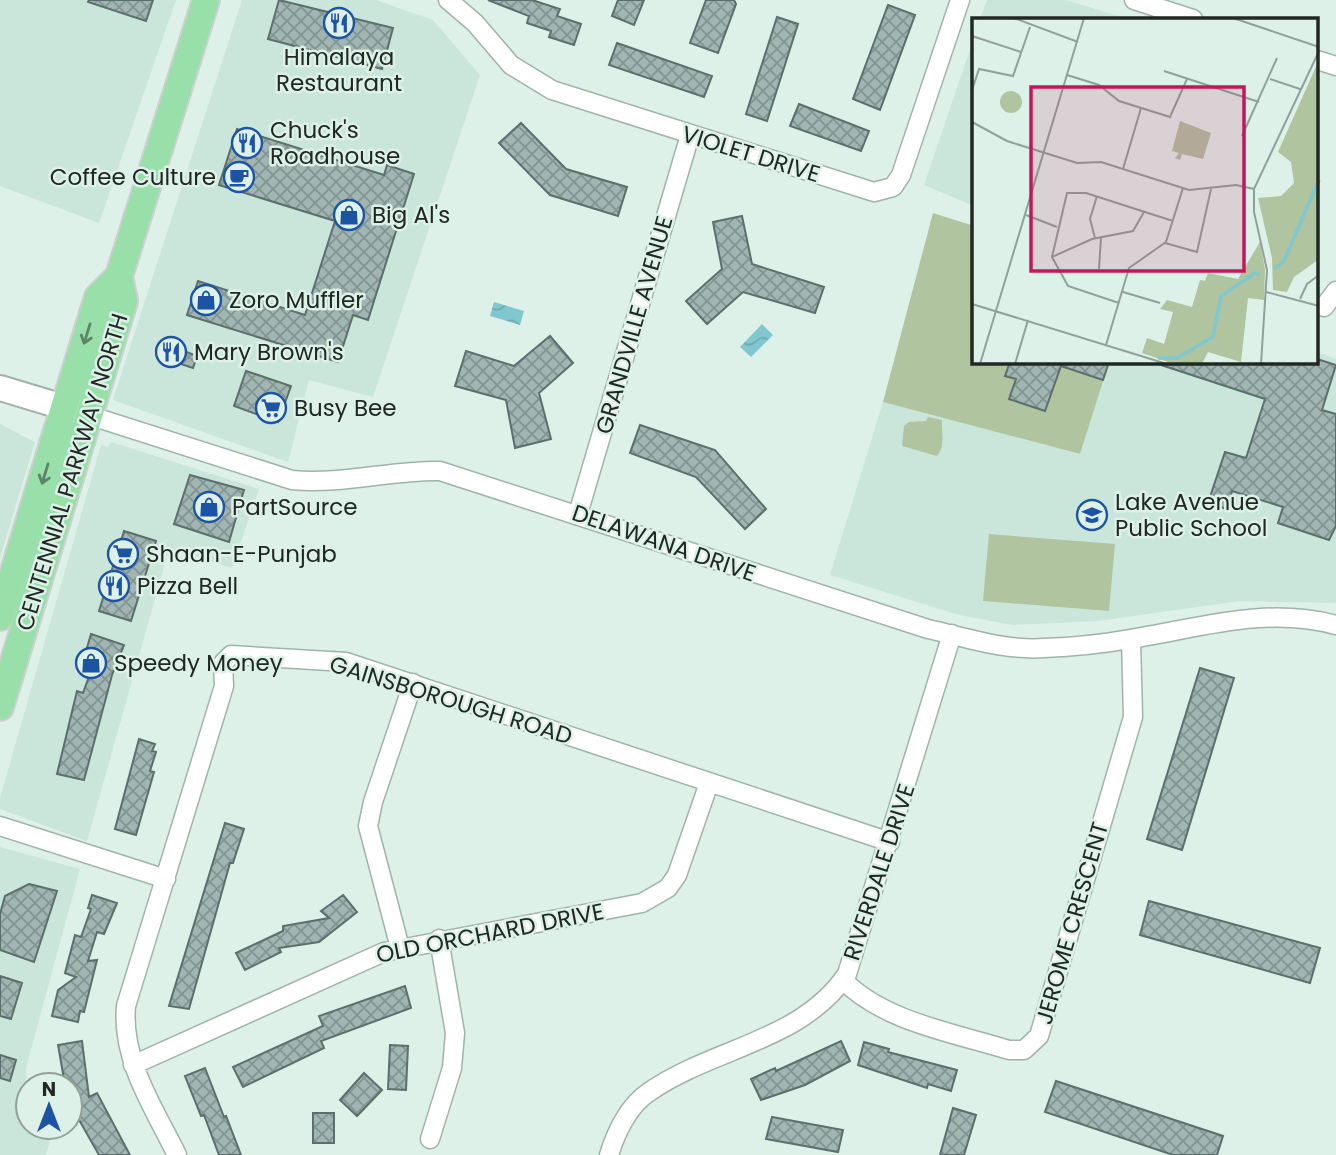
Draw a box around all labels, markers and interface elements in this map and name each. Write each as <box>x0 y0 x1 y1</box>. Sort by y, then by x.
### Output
restaurant icon: Himalaya Restaurant <box>322 6 356 40</box>
inset map <box>972 18 1318 364</box>
place label: Himalaya Restaurant <box>276 41 402 99</box>
place label: Chuck's Roadhouse <box>270 114 400 172</box>
street label: VIOLET DRIVE <box>678 118 824 190</box>
restaurant icon: Chuck's Roadhouse <box>230 126 264 160</box>
cafe icon: Coffee Culture <box>222 160 256 194</box>
place label: Coffee Culture <box>50 161 216 193</box>
shop icon: Big Al's <box>332 198 366 232</box>
place label: Big Al's <box>372 199 450 231</box>
street label: GRANDVILLE AVENUE <box>588 212 680 438</box>
shop icon: Zoro Muffler <box>189 283 223 317</box>
place label: Zoro Muffler <box>229 284 364 316</box>
street label: CENTENNIAL PARKWAY NORTH <box>8 309 136 635</box>
one-way arrow <box>80 323 93 345</box>
restaurant icon: Mary Brown's <box>154 335 188 369</box>
place label: Mary Brown's <box>194 336 344 368</box>
supermarket icon: Busy Bee <box>254 391 288 425</box>
place label: Busy Bee <box>294 392 397 424</box>
one-way arrow <box>38 463 51 485</box>
place label: Lake Avenue Public School <box>1115 486 1267 544</box>
shop icon: PartSource <box>192 490 226 524</box>
place label: PartSource <box>232 491 358 523</box>
street label: DELAWANA DRIVE <box>568 497 760 589</box>
school or university icon: Lake Avenue Public School <box>1075 498 1109 532</box>
supermarket icon: Shaan-E-Punjab <box>106 537 140 571</box>
place label: Shaan-E-Punjab <box>146 538 337 570</box>
restaurant icon: Pizza Bell <box>97 569 131 603</box>
place label: Pizza Bell <box>137 570 238 602</box>
shop icon: Speedy Money <box>74 646 108 680</box>
place label: Speedy Money <box>114 647 283 679</box>
street label: GAINSBOROUGH ROAD <box>326 648 576 752</box>
street label: RIVERDALE DRIVE <box>835 780 923 964</box>
street label: JEROME CRESCENT <box>1028 818 1116 1028</box>
street label: OLD ORCHARD DRIVE <box>373 895 607 971</box>
north arrow <box>14 1071 84 1141</box>
text: N <box>42 1076 56 1103</box>

